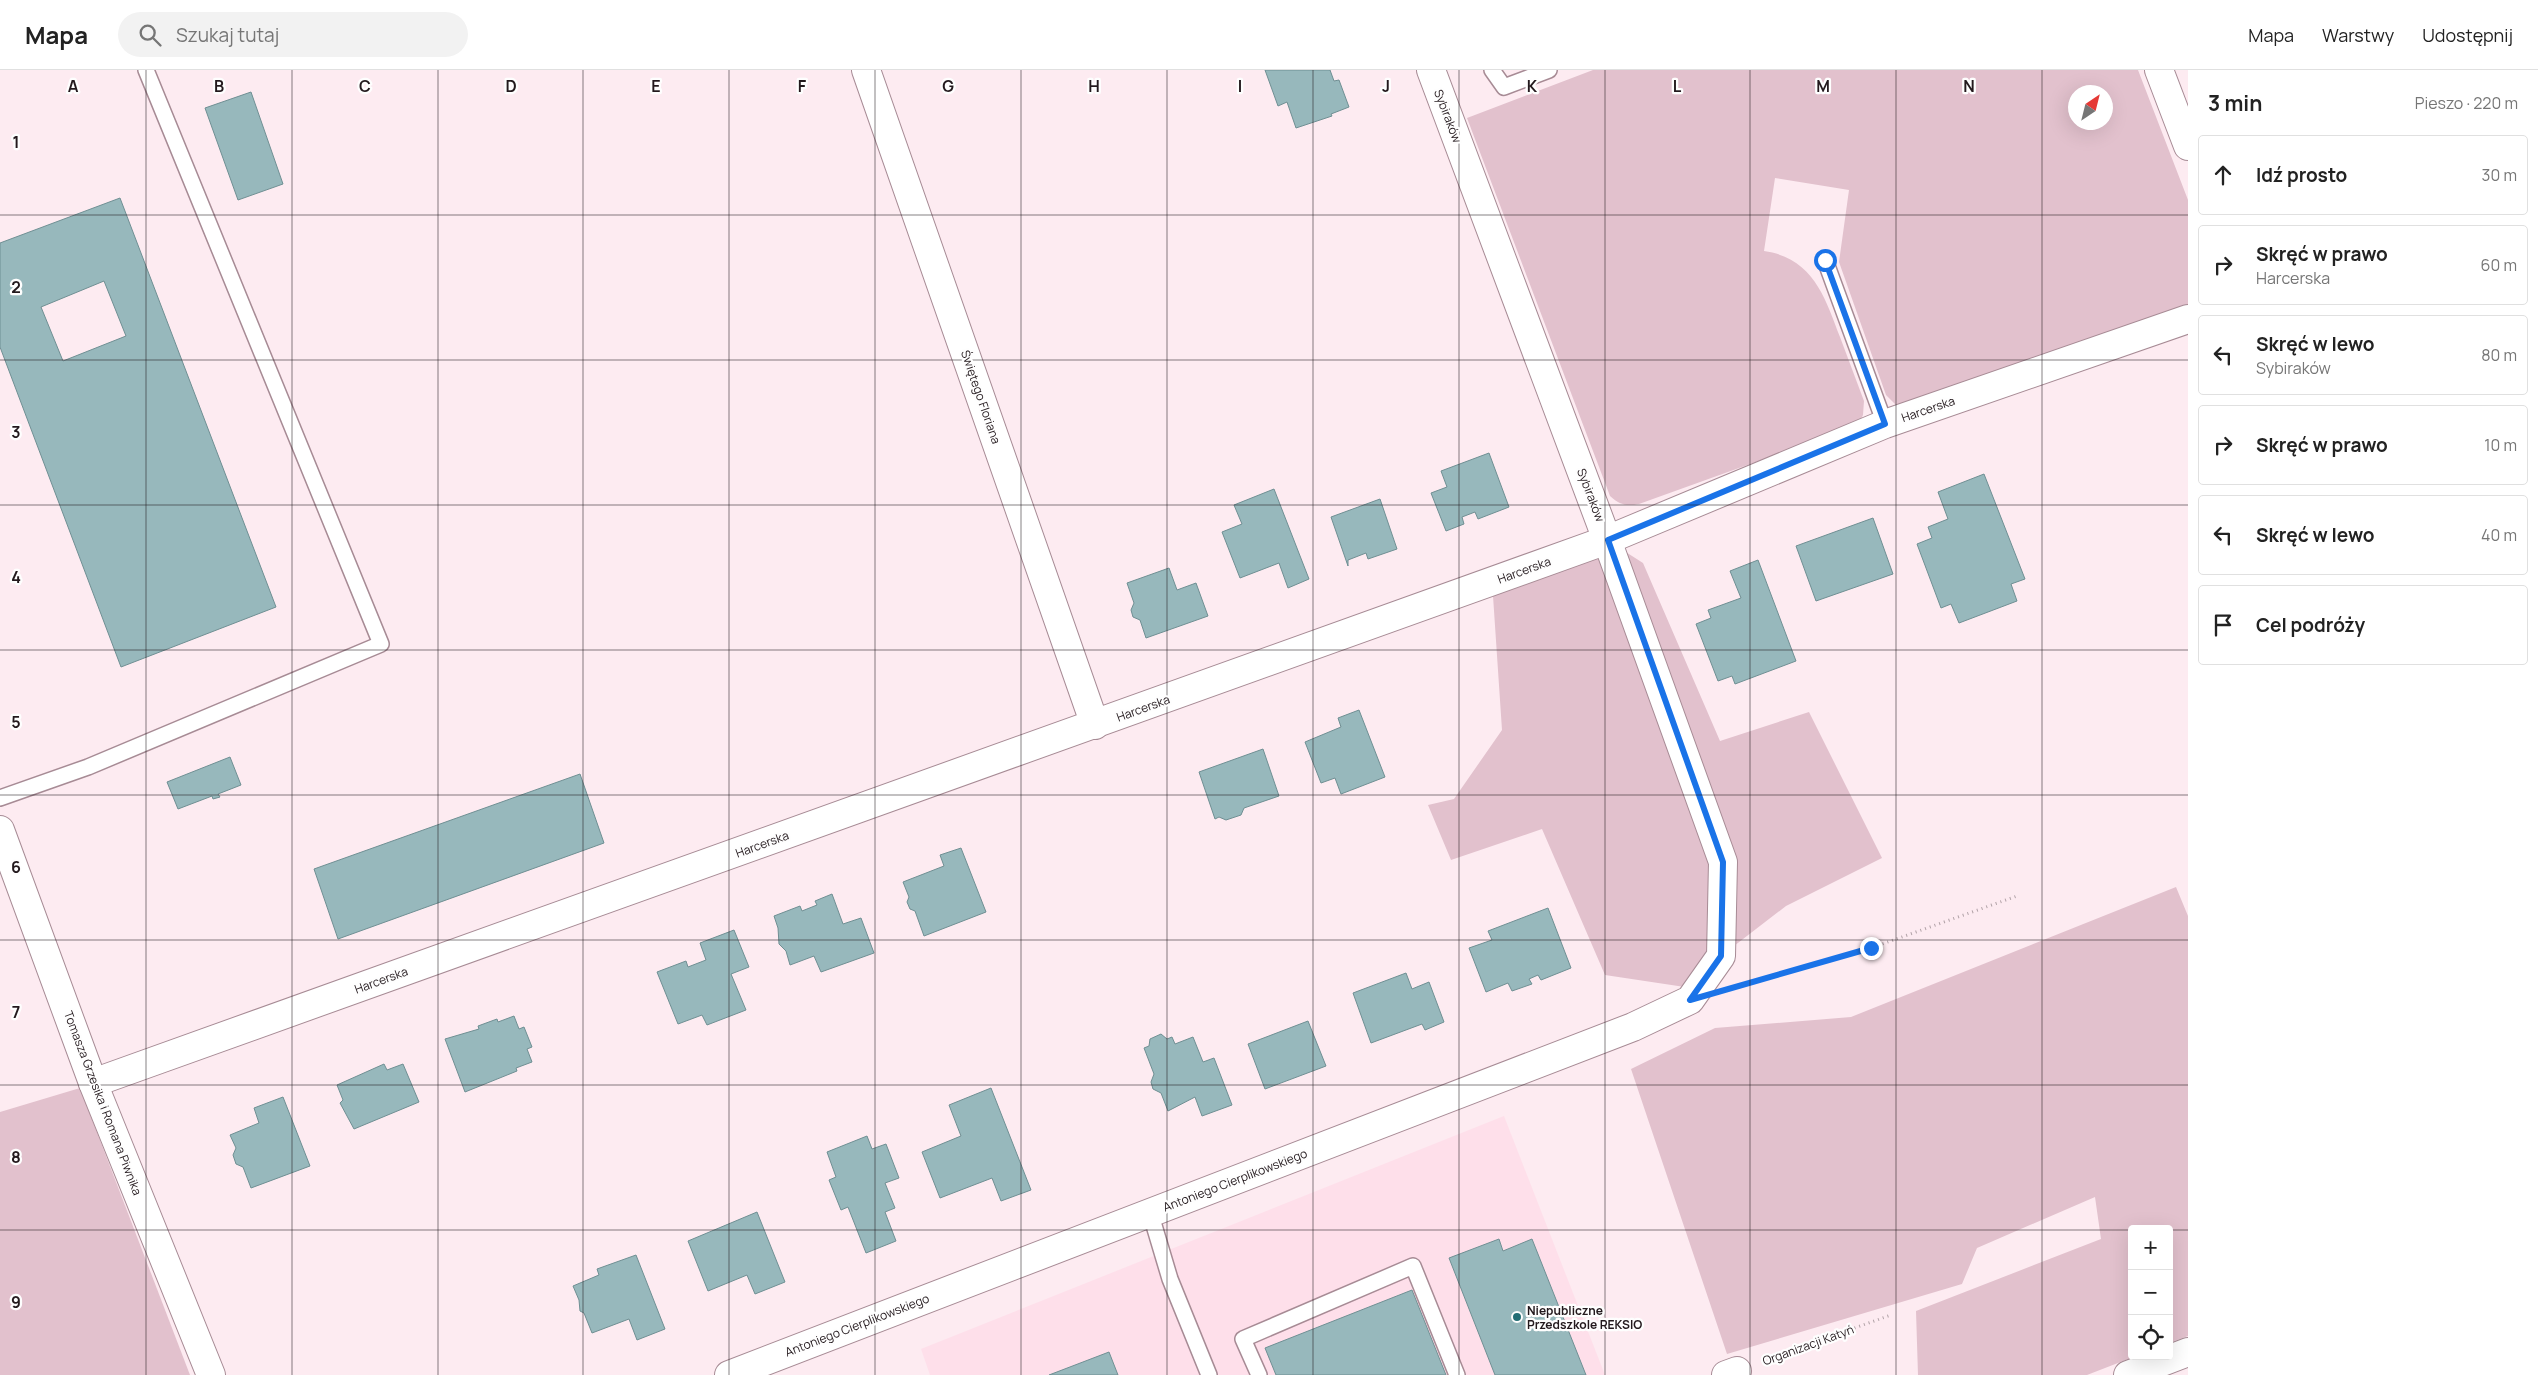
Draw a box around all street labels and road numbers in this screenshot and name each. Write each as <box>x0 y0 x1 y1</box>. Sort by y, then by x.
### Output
street label: Sybiraków <box>1430 87 1466 145</box>
street label: Świętego Floriana <box>957 348 1005 446</box>
street label: Harcerska <box>1899 392 1957 426</box>
street label: Sybiraków <box>1573 466 1609 524</box>
street label: Harcerska <box>1495 553 1553 587</box>
street label: Harcerska <box>1114 691 1172 725</box>
street label: Harcerska <box>733 827 791 861</box>
street label: Harcerska <box>352 963 410 997</box>
street label: Tomasza Grzesika i Romana Piwnika <box>60 1008 146 1198</box>
street label: Antoniego Cierplikowskiego <box>1160 1145 1310 1215</box>
street label: Antoniego Cierplikowskiego <box>782 1290 932 1360</box>
street label: Organizacji Katyń <box>1760 1321 1856 1369</box>

